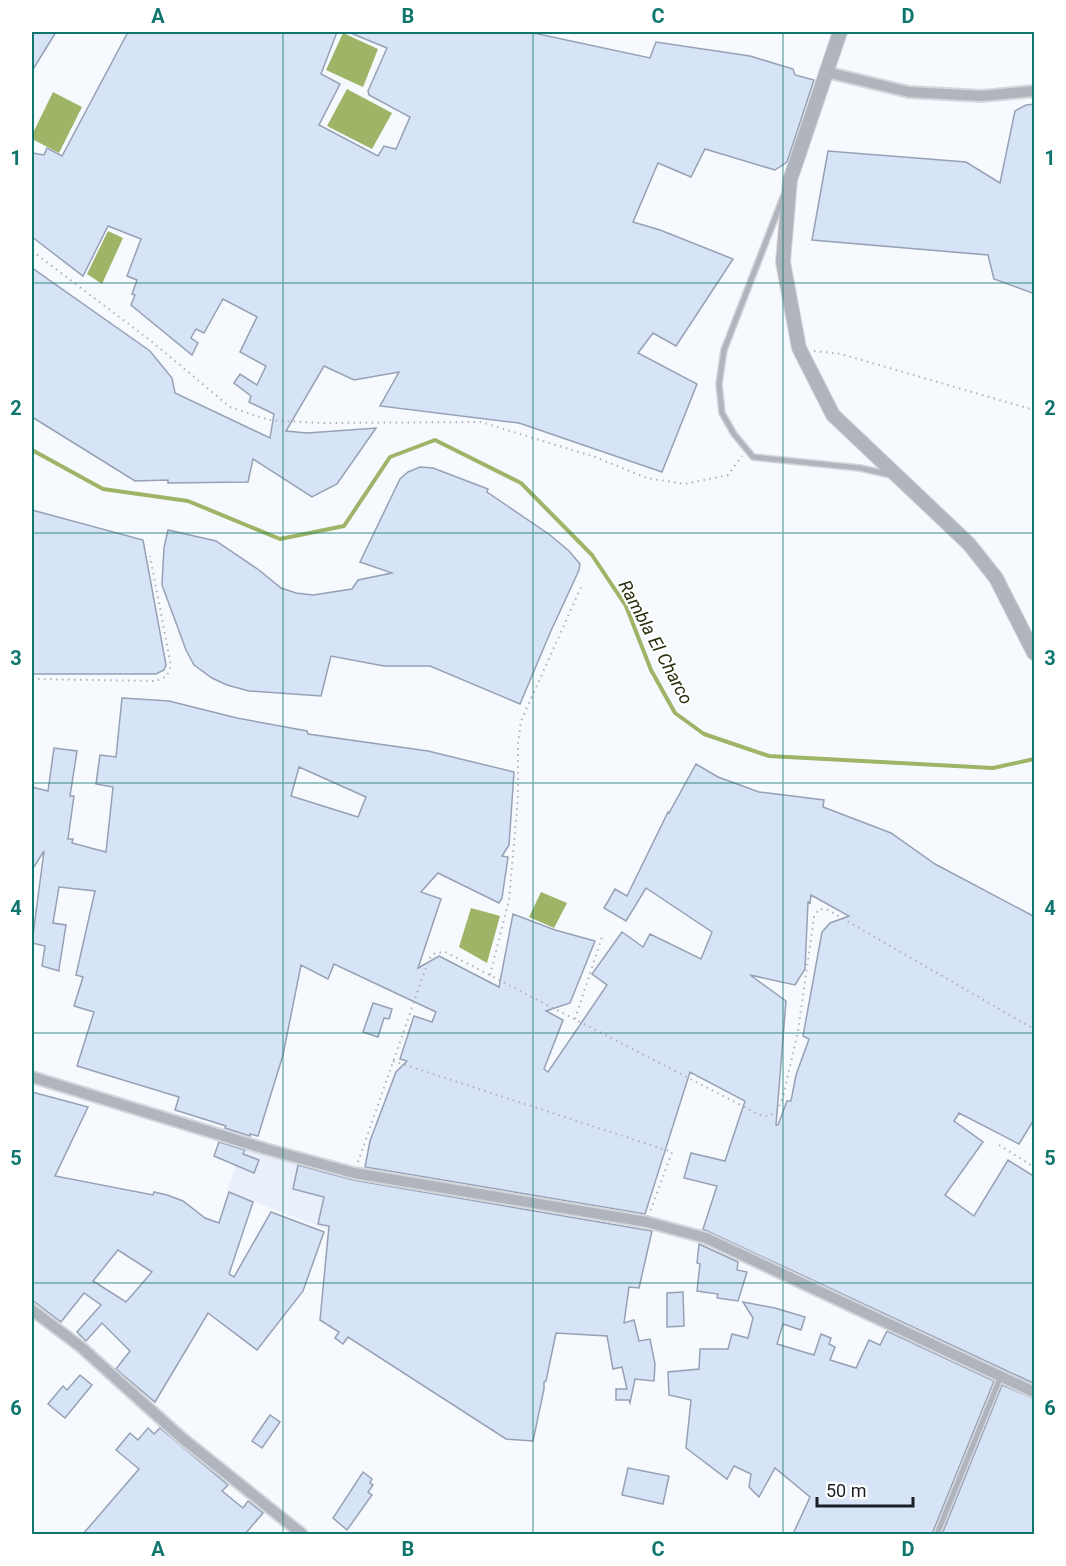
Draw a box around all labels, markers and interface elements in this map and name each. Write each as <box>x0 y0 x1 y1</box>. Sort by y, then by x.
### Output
text: A <box>151 4 165 28</box>
text: B <box>402 4 414 28</box>
text: C <box>651 4 665 28</box>
text: D <box>902 4 915 28</box>
text: 1 <box>10 146 22 170</box>
text: 1 <box>1044 146 1056 170</box>
text: 2 <box>10 396 22 420</box>
text: 2 <box>1044 396 1056 420</box>
water label: Rambla El Charco <box>614 576 698 708</box>
text: 3 <box>10 646 22 670</box>
text: 3 <box>1044 646 1056 670</box>
text: 4 <box>10 896 22 920</box>
text: 4 <box>1044 896 1056 920</box>
text: 5 <box>10 1146 22 1170</box>
text: 5 <box>1044 1146 1056 1170</box>
text: 6 <box>10 1396 22 1420</box>
text: 6 <box>1044 1396 1056 1420</box>
scale bar <box>817 1470 913 1508</box>
text: 50 m <box>826 1480 866 1501</box>
text: A <box>151 1537 165 1561</box>
text: B <box>402 1537 414 1561</box>
text: C <box>651 1537 665 1561</box>
text: D <box>902 1537 915 1561</box>

